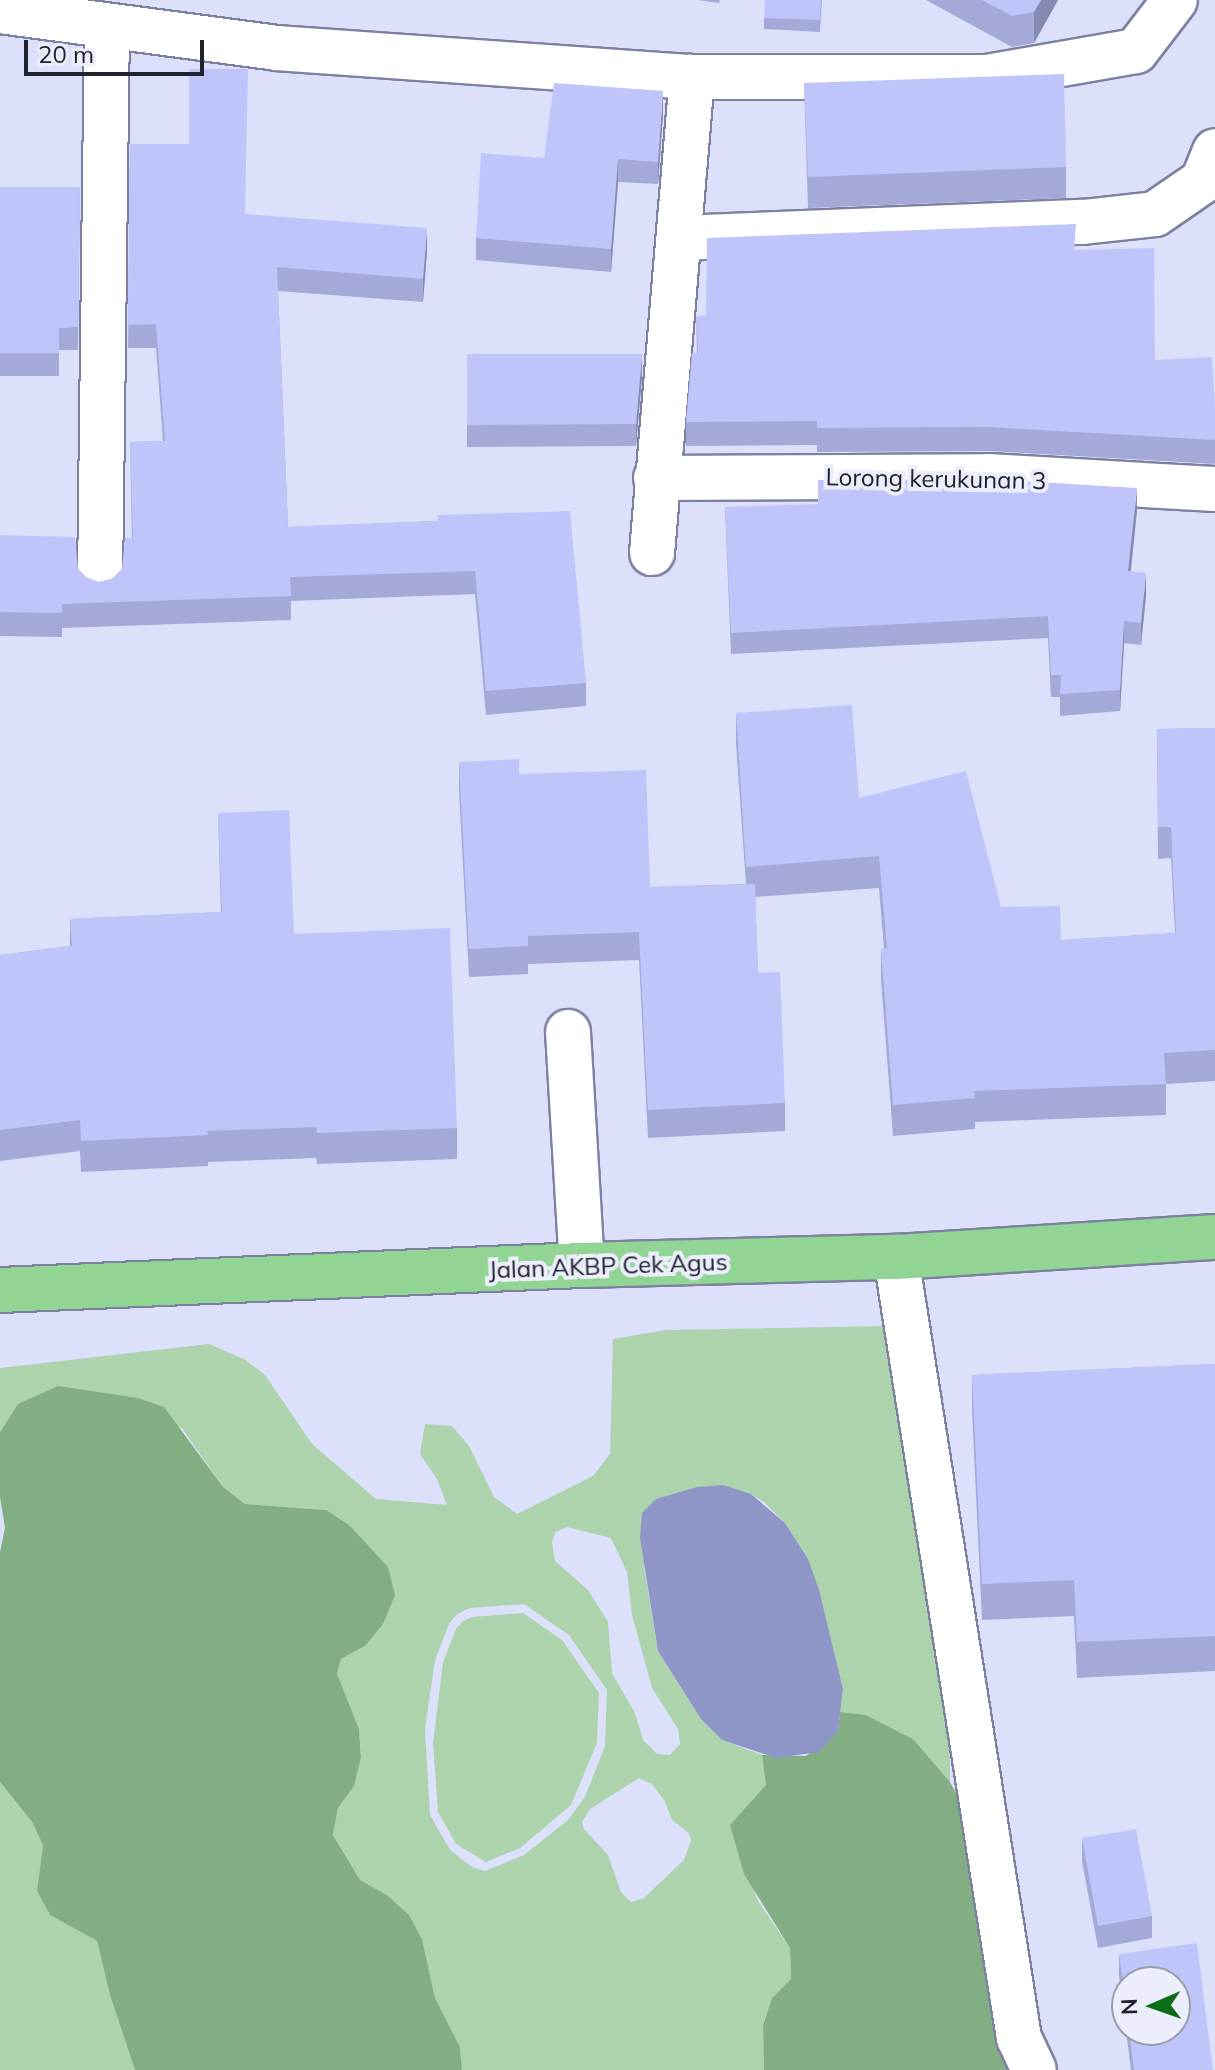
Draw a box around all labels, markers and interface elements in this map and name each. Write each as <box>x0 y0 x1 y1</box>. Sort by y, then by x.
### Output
scale bar <box>28 24 208 74</box>
text: 20 m <box>38 39 94 69</box>
street label: Lorong kerukunan 3 <box>825 463 1047 495</box>
street label: Jalan AKBP Cek Agus <box>488 1247 728 1285</box>
north arrow <box>1111 1966 1191 2046</box>
text: N <box>1115 1998 1143 2016</box>

